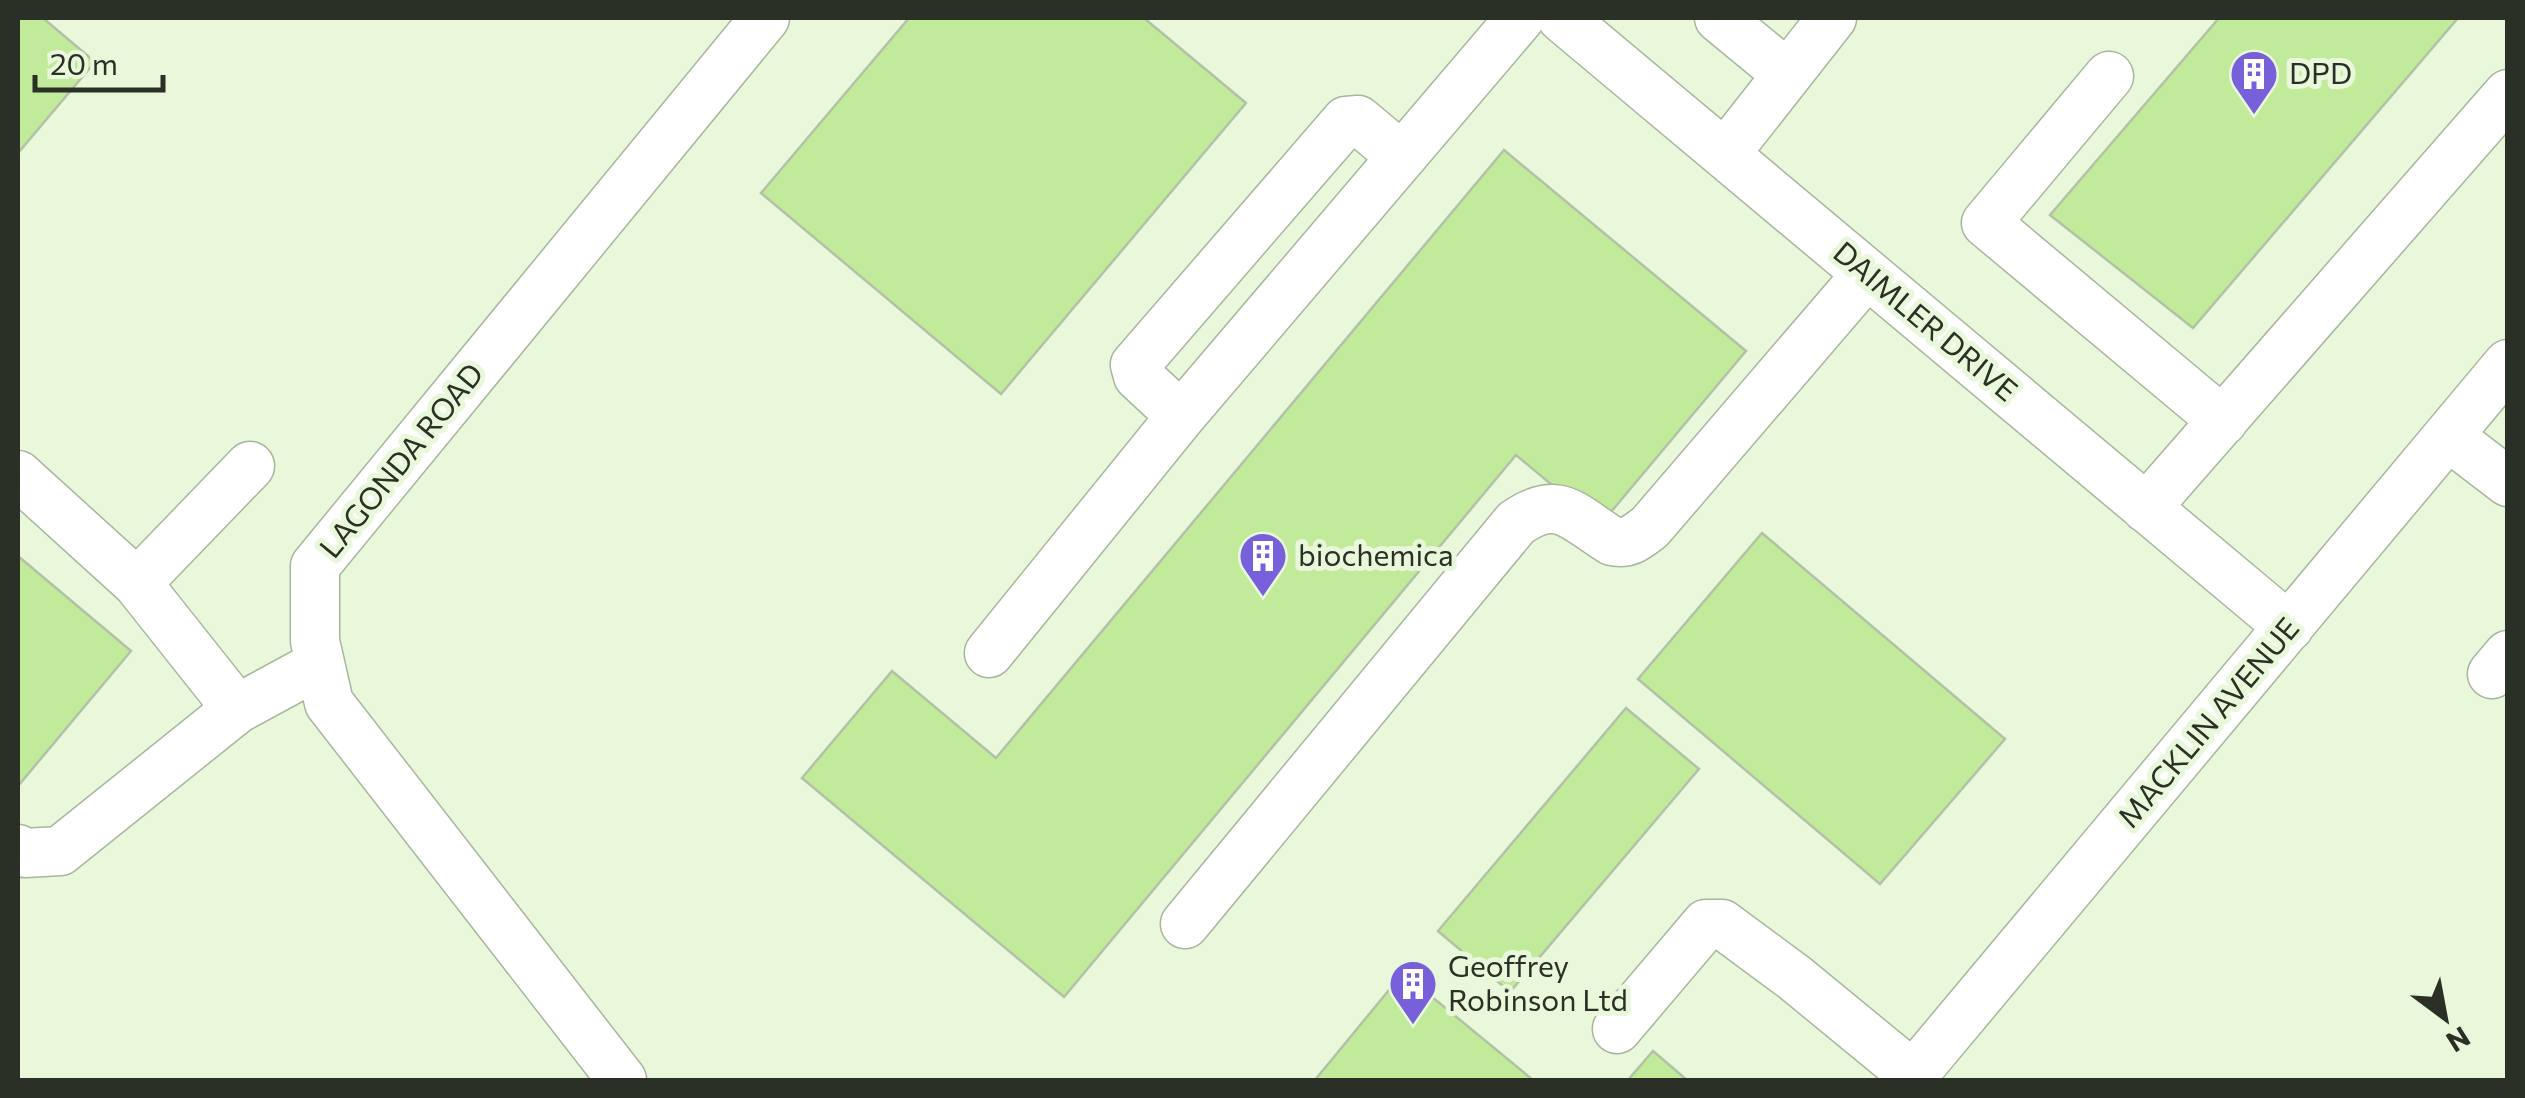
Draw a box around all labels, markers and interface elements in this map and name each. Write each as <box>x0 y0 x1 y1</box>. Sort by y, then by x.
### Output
scale bar <box>35 30 162 92</box>
text: 20 m <box>50 44 118 81</box>
building icon: DPD <box>2228 48 2280 116</box>
place label: DPD <box>2289 53 2352 90</box>
street label: DAIMLER DRIVE <box>1827 232 2026 408</box>
street label: LAGONDA ROAD <box>310 355 490 564</box>
building icon: biochemica <box>1237 530 1289 598</box>
place label: biochemica <box>1298 535 1454 572</box>
street label: MACKLIN AVENUE <box>2109 609 2306 834</box>
place label: Geoffrey Robinson Ltd <box>1448 946 1628 1017</box>
building icon: Geoffrey Robinson Ltd <box>1387 958 1439 1026</box>
north arrow <box>2395 968 2495 1068</box>
text: N <box>2441 1020 2477 1060</box>

